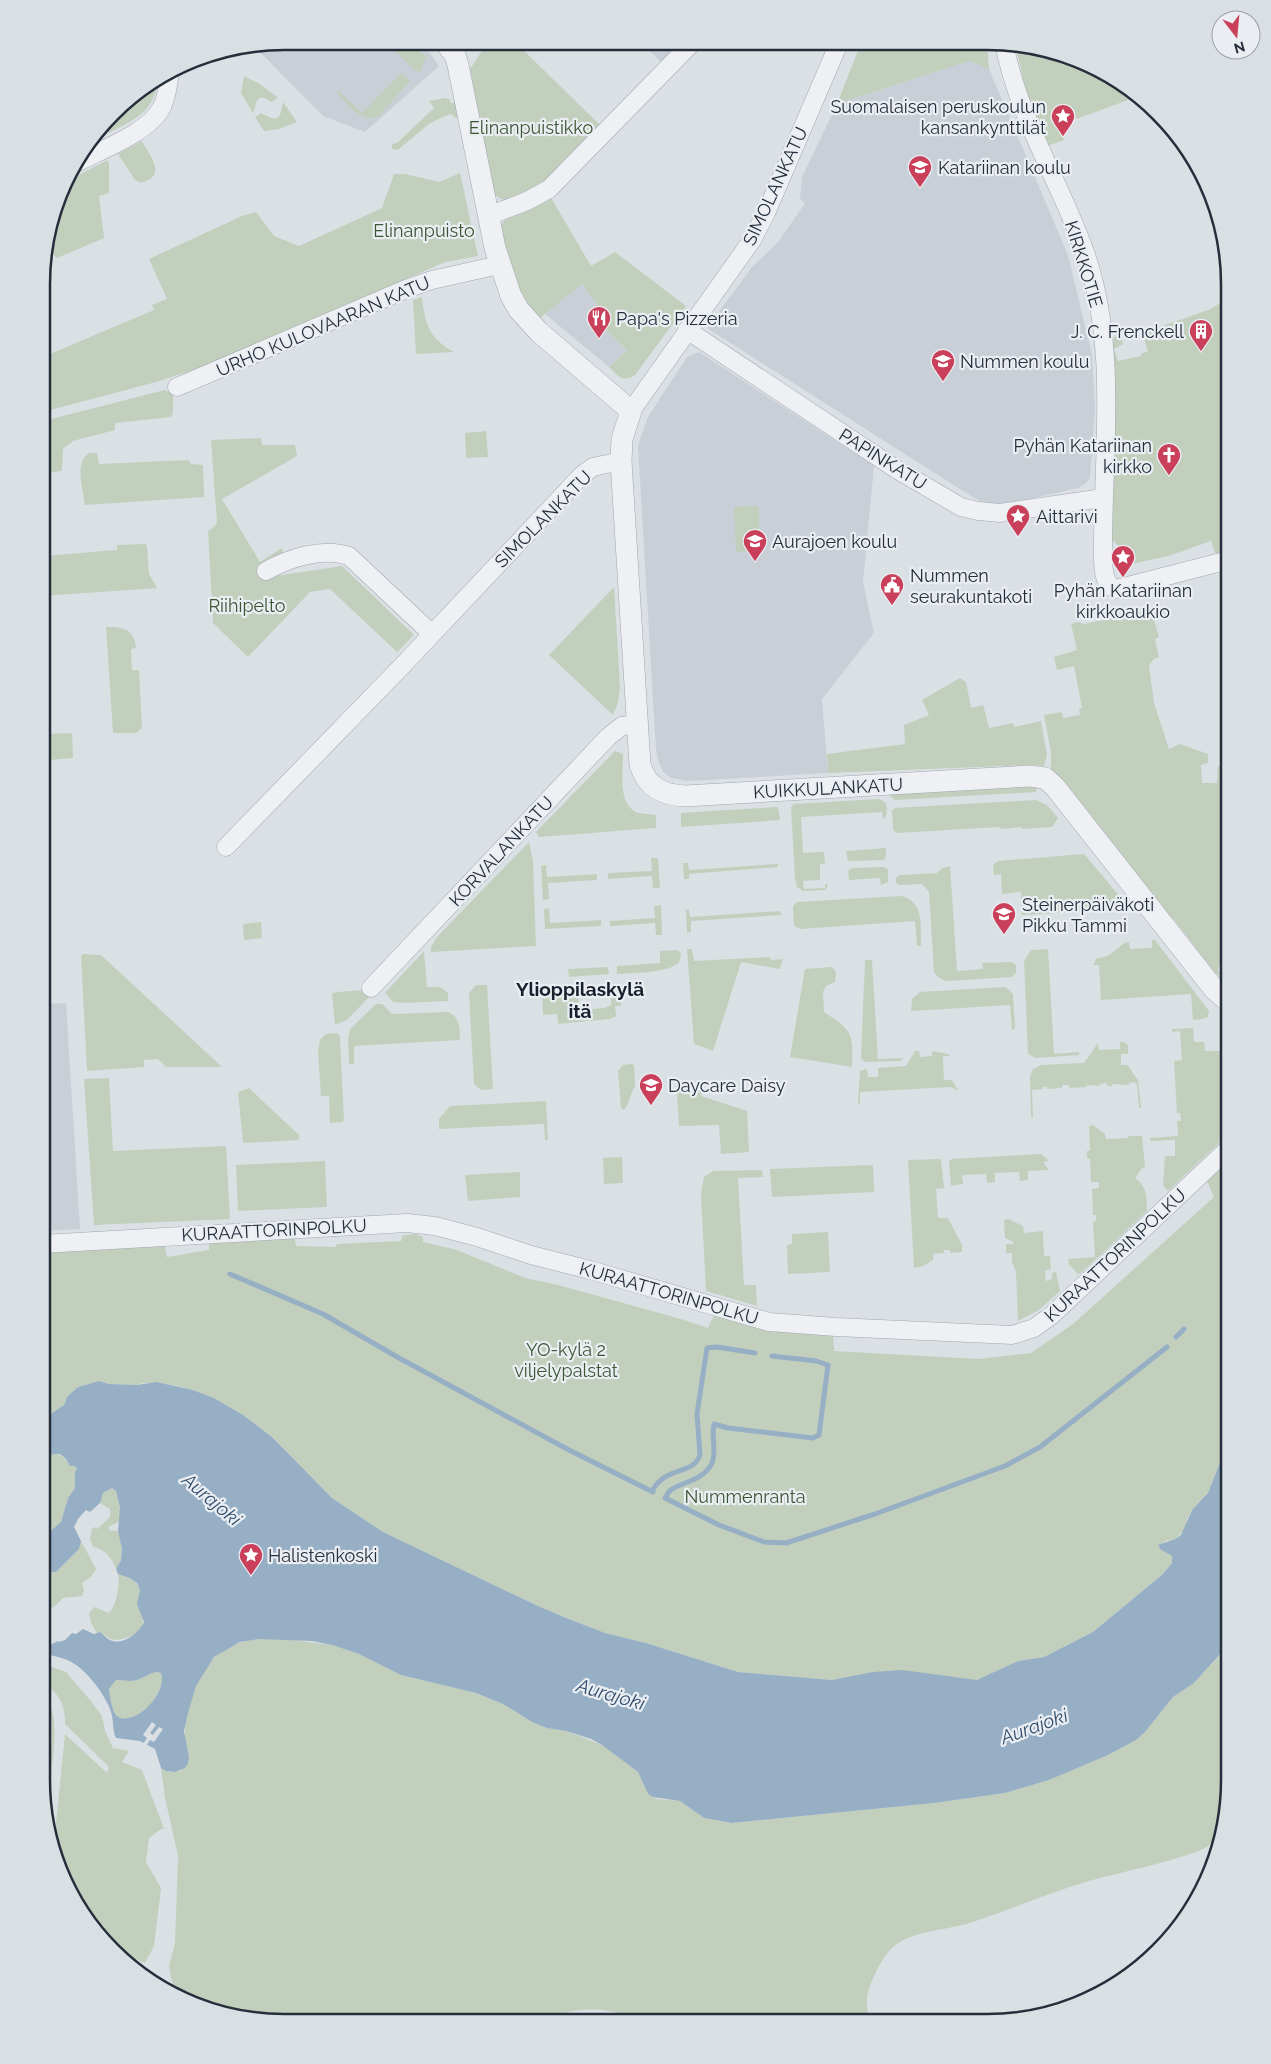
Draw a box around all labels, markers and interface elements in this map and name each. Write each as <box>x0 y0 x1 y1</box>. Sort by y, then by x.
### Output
north arrow <box>1211 10 1261 60</box>
text: N <box>1232 38 1247 57</box>
place label: Suomalaisen peruskoulun kansankynttilät <box>830 96 1046 138</box>
place icon: Suomalaisen peruskoulun kansankynttilät <box>1050 103 1076 137</box>
park label: Elinanpuistikko <box>469 117 593 138</box>
street label: SIMOLANKATU <box>738 123 812 249</box>
school or university icon: Katariinan koulu <box>907 154 933 188</box>
place label: Katariinan koulu <box>938 157 1071 178</box>
street label: KIRKKOTIE <box>1061 218 1107 310</box>
park label: Elinanpuisto <box>373 220 475 241</box>
street label: URHO KULOVAARAN KATU <box>213 271 433 381</box>
restaurant icon: Papa's Pizzeria <box>586 305 612 339</box>
place label: Papa's Pizzeria <box>616 308 737 329</box>
building icon: J. C. Frenckell <box>1188 318 1214 352</box>
place label: J. C. Frenckell <box>1071 321 1184 342</box>
school or university icon: Nummen koulu <box>930 348 956 382</box>
place label: Nummen koulu <box>960 351 1089 372</box>
street label: PAPINKATU <box>835 424 931 494</box>
place label: Pyhän Katariinan kirkko <box>1014 435 1152 477</box>
church icon: Pyhän Katariinan kirkko <box>1156 442 1182 476</box>
street label: SIMOLANKATU <box>490 466 596 572</box>
place icon: Aittarivi <box>1005 503 1031 537</box>
place label: Aittarivi <box>1036 506 1098 527</box>
school or university icon: Aurajoen koulu <box>742 528 768 562</box>
place label: Aurajoen koulu <box>772 531 897 552</box>
place icon: Pyhän Katariinan kirkkoaukio <box>1110 544 1136 578</box>
place label: Nummen seurakuntakoti <box>910 565 1032 607</box>
public building icon: Nummen seurakuntakoti <box>879 572 905 606</box>
place label: Pyhän Katariinan kirkkoaukio <box>1054 580 1192 622</box>
park label: Riihipelto <box>208 595 286 616</box>
street label: KUIKKULANKATU <box>753 774 903 802</box>
street label: KORVALANKATU <box>445 792 557 910</box>
place label: Steinerpäiväkoti Pikku Tammi <box>1022 894 1154 936</box>
school or university icon: Steinerpäiväkoti Pikku Tammi <box>991 901 1017 935</box>
district label: Ylioppilaskylä itä <box>516 978 644 1022</box>
school or university icon: Daycare Daisy <box>638 1072 664 1106</box>
place label: Daycare Daisy <box>668 1075 786 1096</box>
street label: KURAATTORINPOLKU <box>1040 1184 1190 1326</box>
street label: KURAATTORINPOLKU <box>181 1215 367 1245</box>
street label: KURAATTORINPOLKU <box>577 1257 761 1329</box>
park label: YO-kylä 2 viljelypalstat <box>514 1339 618 1381</box>
water label: Aurajoki <box>177 1467 247 1530</box>
park label: Nummenranta <box>684 1486 806 1507</box>
place icon: Halistenkoski <box>238 1542 264 1576</box>
place label: Halistenkoski <box>268 1545 377 1566</box>
water label: Aurajoki <box>573 1674 649 1714</box>
water label: Aurajoki <box>996 1703 1071 1749</box>

